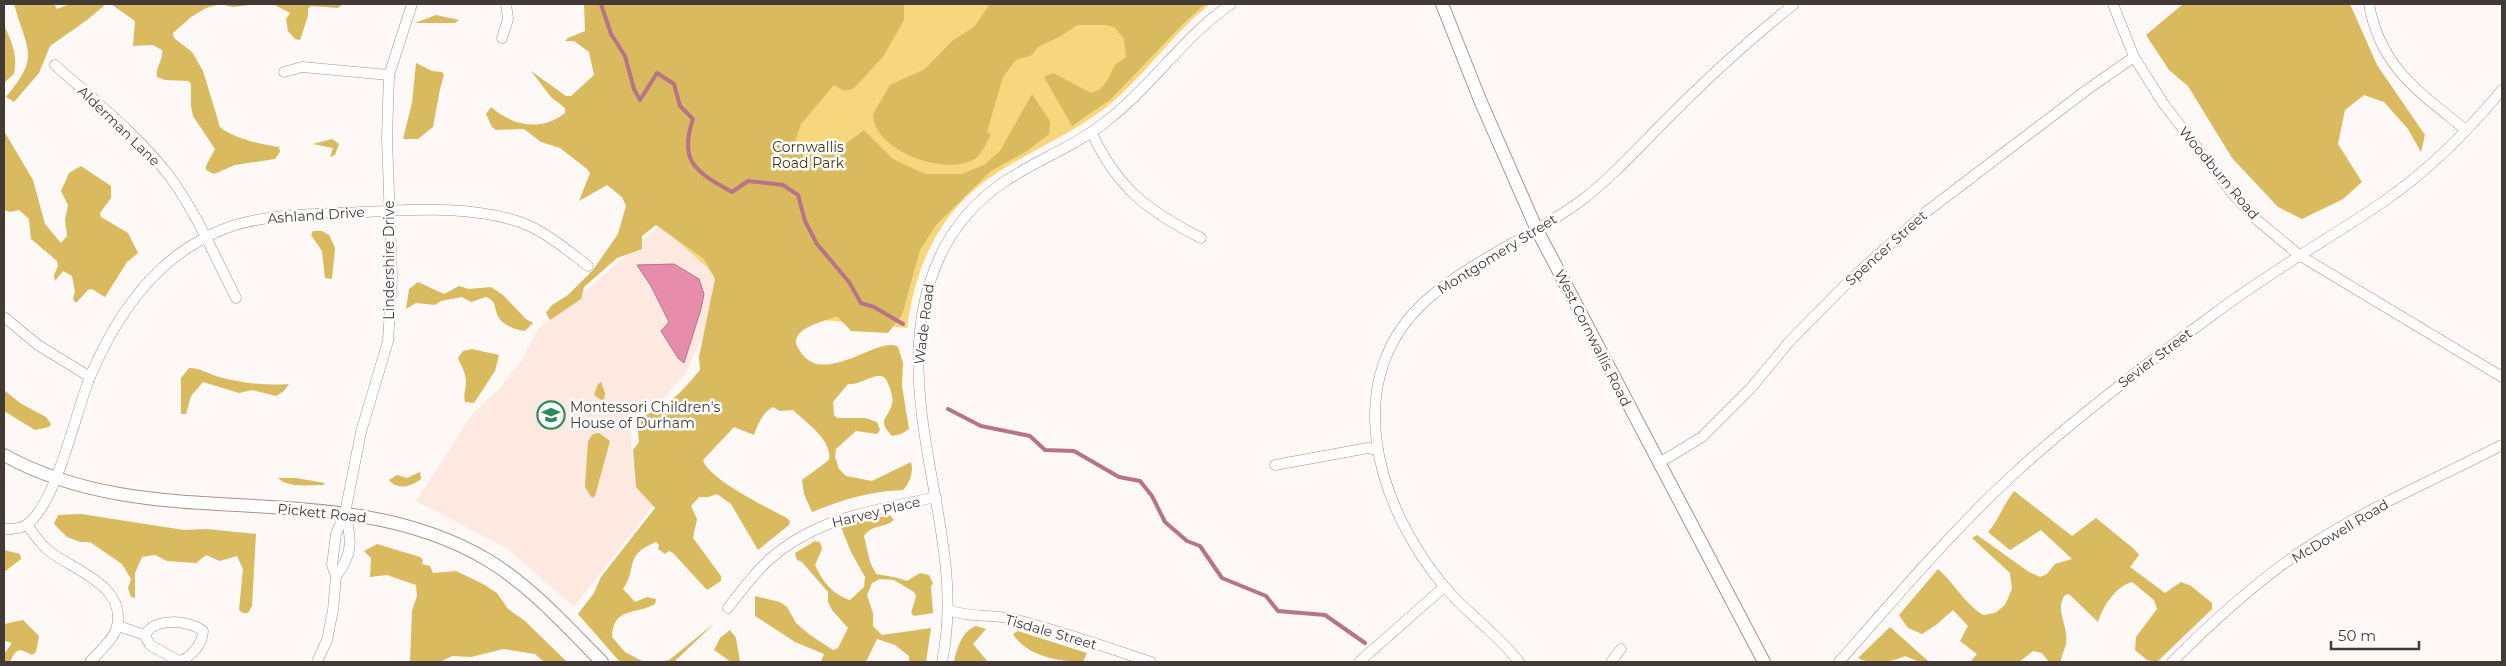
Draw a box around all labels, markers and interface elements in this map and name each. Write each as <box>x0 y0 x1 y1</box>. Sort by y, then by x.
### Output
street label: Alderman Lane <box>74 82 164 170</box>
street label: Woodburn Road <box>2175 123 2263 223</box>
park label: Cornwallis Road Park <box>772 138 845 172</box>
street label: Lindershire Drive <box>380 200 398 320</box>
street label: Ashland Drive <box>267 203 365 227</box>
street label: Spencer Street <box>1841 206 1931 289</box>
street label: Montgomery Street <box>1434 210 1560 298</box>
street label: West Cornwallis Road <box>1551 266 1635 410</box>
street label: Wade Road <box>910 283 938 365</box>
street label: Sevier Street <box>2114 324 2196 392</box>
place label: Montessori Children's House of Durham <box>570 398 720 432</box>
school or university icon: Montessori Children's House of Durham <box>536 400 566 430</box>
street label: Harvey Place <box>830 492 922 532</box>
street label: McDowell Road <box>2288 495 2392 567</box>
street label: Pickett Road <box>277 499 367 527</box>
street label: Tisdale Street <box>1003 610 1099 654</box>
scale bar <box>2331 618 2418 650</box>
text: 50 m <box>2338 626 2376 645</box>

